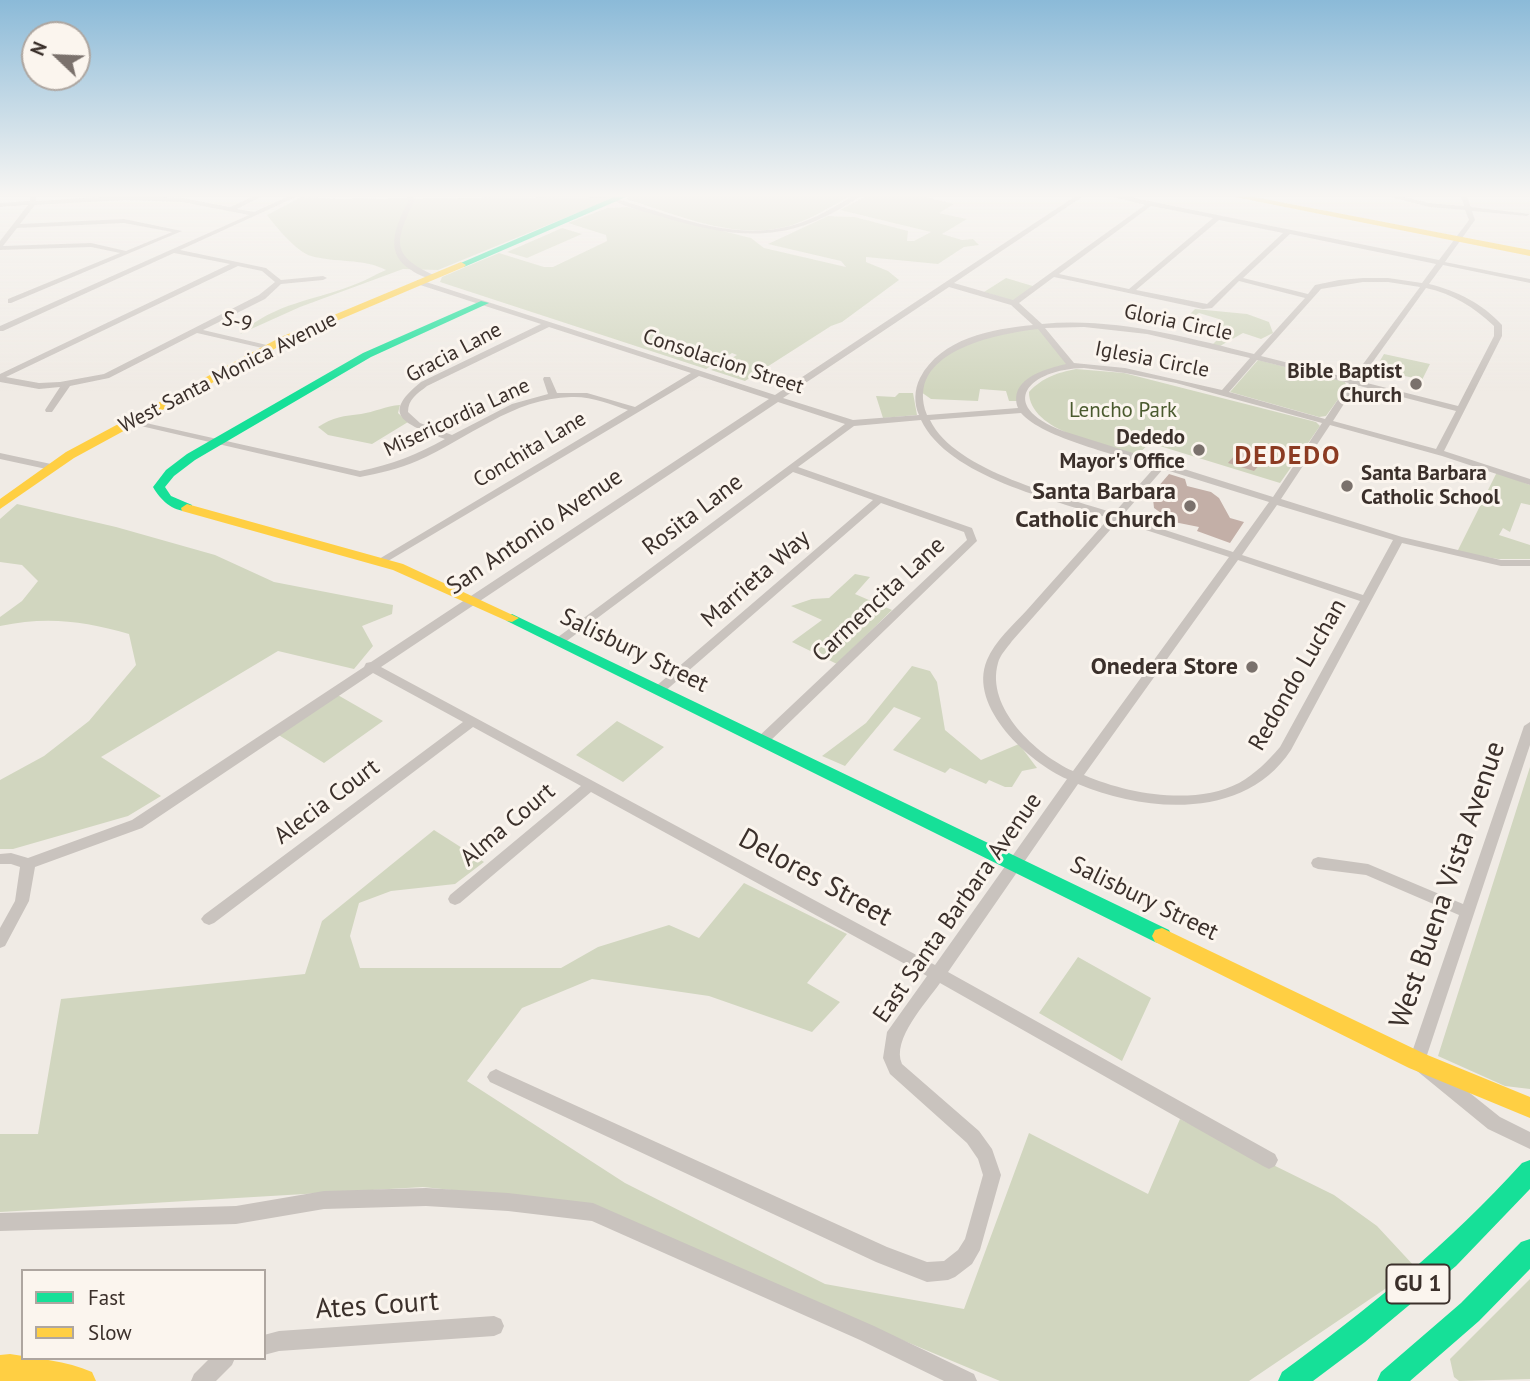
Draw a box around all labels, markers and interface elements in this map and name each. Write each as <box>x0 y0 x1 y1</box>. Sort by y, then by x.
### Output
north arrow <box>21 21 91 91</box>
text: N <box>25 38 52 59</box>
street label: Gloria Circle <box>1122 299 1234 347</box>
street label: S-9 <box>219 306 255 338</box>
street label: West Santa Monica Avenue <box>115 307 341 439</box>
street label: Gracia Lane <box>402 317 506 389</box>
street label: Consolacion Street <box>639 324 807 400</box>
street label: Iglesia Circle <box>1093 337 1211 383</box>
place label: Bible Baptist Church <box>1287 359 1402 409</box>
street label: Misericordia Lane <box>380 373 534 463</box>
marker: Bible Baptist Church <box>1408 376 1424 392</box>
park label: Lencho Park <box>1069 398 1177 424</box>
street label: Conchita Lane <box>469 407 591 493</box>
place label: Dededo Mayor's Office <box>1059 425 1185 475</box>
district label: DEDEDO <box>1235 441 1341 473</box>
marker: Dededo Mayor's Office <box>1191 442 1207 458</box>
place label: Santa Barbara Catholic School <box>1361 461 1500 511</box>
street label: San Antonio Avenue <box>442 463 628 601</box>
street label: Rosita Lane <box>637 468 749 562</box>
place label: Santa Barbara Catholic Church <box>1015 478 1176 534</box>
marker: Santa Barbara Catholic School <box>1339 478 1355 494</box>
marker: Santa Barbara Catholic Church <box>1182 498 1198 514</box>
street label: Marrieta Way <box>696 524 816 634</box>
street label: Carmencita Lane <box>807 531 951 669</box>
street label: Redondo Luchan <box>1243 594 1353 756</box>
street label: Salisbury Street <box>555 603 713 699</box>
place label: Onedera Store <box>1091 653 1238 681</box>
marker: Onedera Store <box>1244 659 1260 675</box>
street label: West Buena Vista Avenue <box>1383 737 1513 1033</box>
street label: Alecia Court <box>269 753 385 851</box>
street label: Alma Court <box>455 777 561 873</box>
street label: East Santa Barbara Avenue <box>868 788 1048 1028</box>
street label: Delores Street <box>732 822 898 934</box>
street label: Salisbury Street <box>1065 851 1223 947</box>
road number: GU 1 <box>1386 1264 1450 1303</box>
legend <box>21 1269 266 1360</box>
text: Fast <box>88 1284 125 1311</box>
street label: Ates Court <box>314 1285 440 1327</box>
text: Slow <box>88 1319 132 1346</box>

